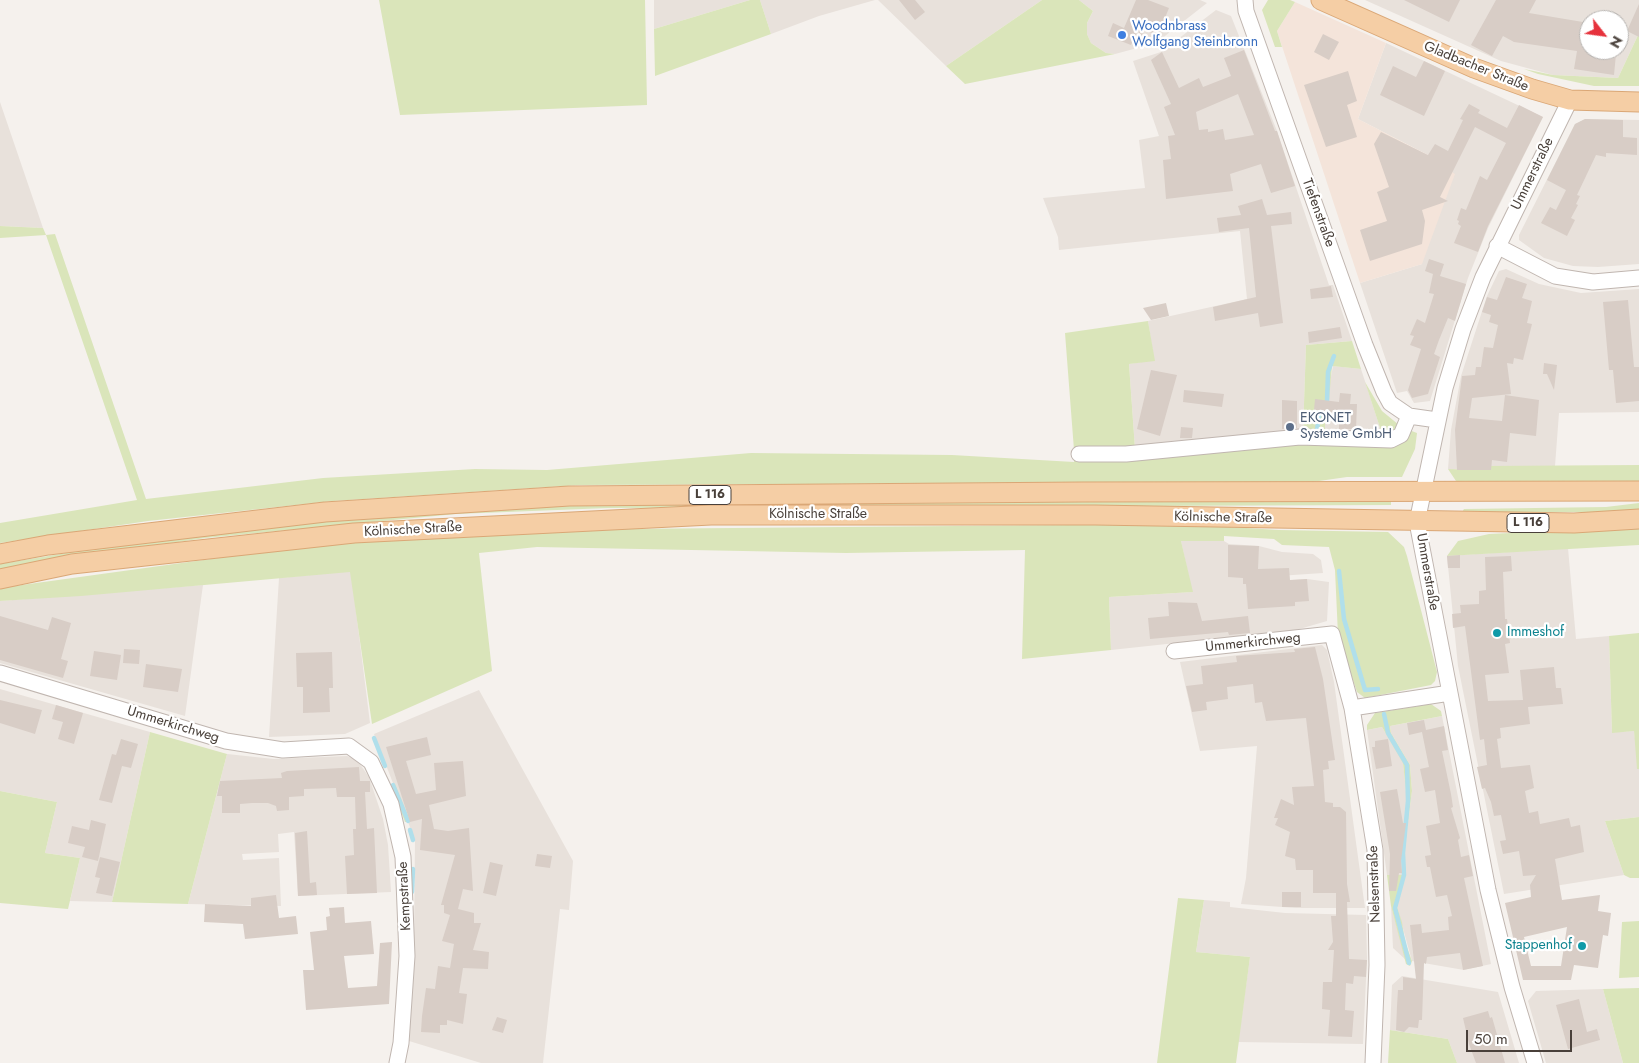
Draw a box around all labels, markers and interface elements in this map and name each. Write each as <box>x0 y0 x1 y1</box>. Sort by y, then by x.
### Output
north arrow <box>1579 10 1629 60</box>
place label: Woodnbrass Wolfgang Steinbronn <box>1132 19 1258 52</box>
marker: Woodnbrass Wolfgang Steinbronn <box>1116 29 1128 41</box>
text: N <box>1605 32 1628 52</box>
street label: Gladbacher Straße <box>1421 38 1531 96</box>
street label: Ummerstraße <box>1508 135 1558 213</box>
street label: Tiefenstraße <box>1298 176 1338 250</box>
place label: EKONET Systeme GmbH <box>1300 411 1392 444</box>
marker: EKONET Systeme GmbH <box>1284 421 1296 433</box>
road number: L 116 <box>689 486 731 504</box>
street label: Kölnische Straße <box>769 507 867 523</box>
street label: Kölnische Straße <box>1174 509 1272 527</box>
road number: L 116 <box>1507 514 1549 532</box>
street label: Kölnische Straße <box>364 519 462 541</box>
street label: Ummerstraße <box>1412 532 1442 612</box>
place label: Immeshof <box>1507 625 1564 641</box>
marker: Immeshof <box>1491 627 1503 639</box>
street label: Ummerkirchweg <box>1205 630 1301 656</box>
street label: Ummerkirchweg <box>125 703 221 747</box>
street label: Nelsenstraße <box>1365 845 1385 923</box>
street label: Kempstraße <box>395 861 415 931</box>
place label: Stappenhof <box>1505 938 1572 954</box>
marker: Stappenhof <box>1576 940 1588 952</box>
scale bar <box>1469 1020 1575 1052</box>
text: 50 m <box>1474 1028 1508 1050</box>

